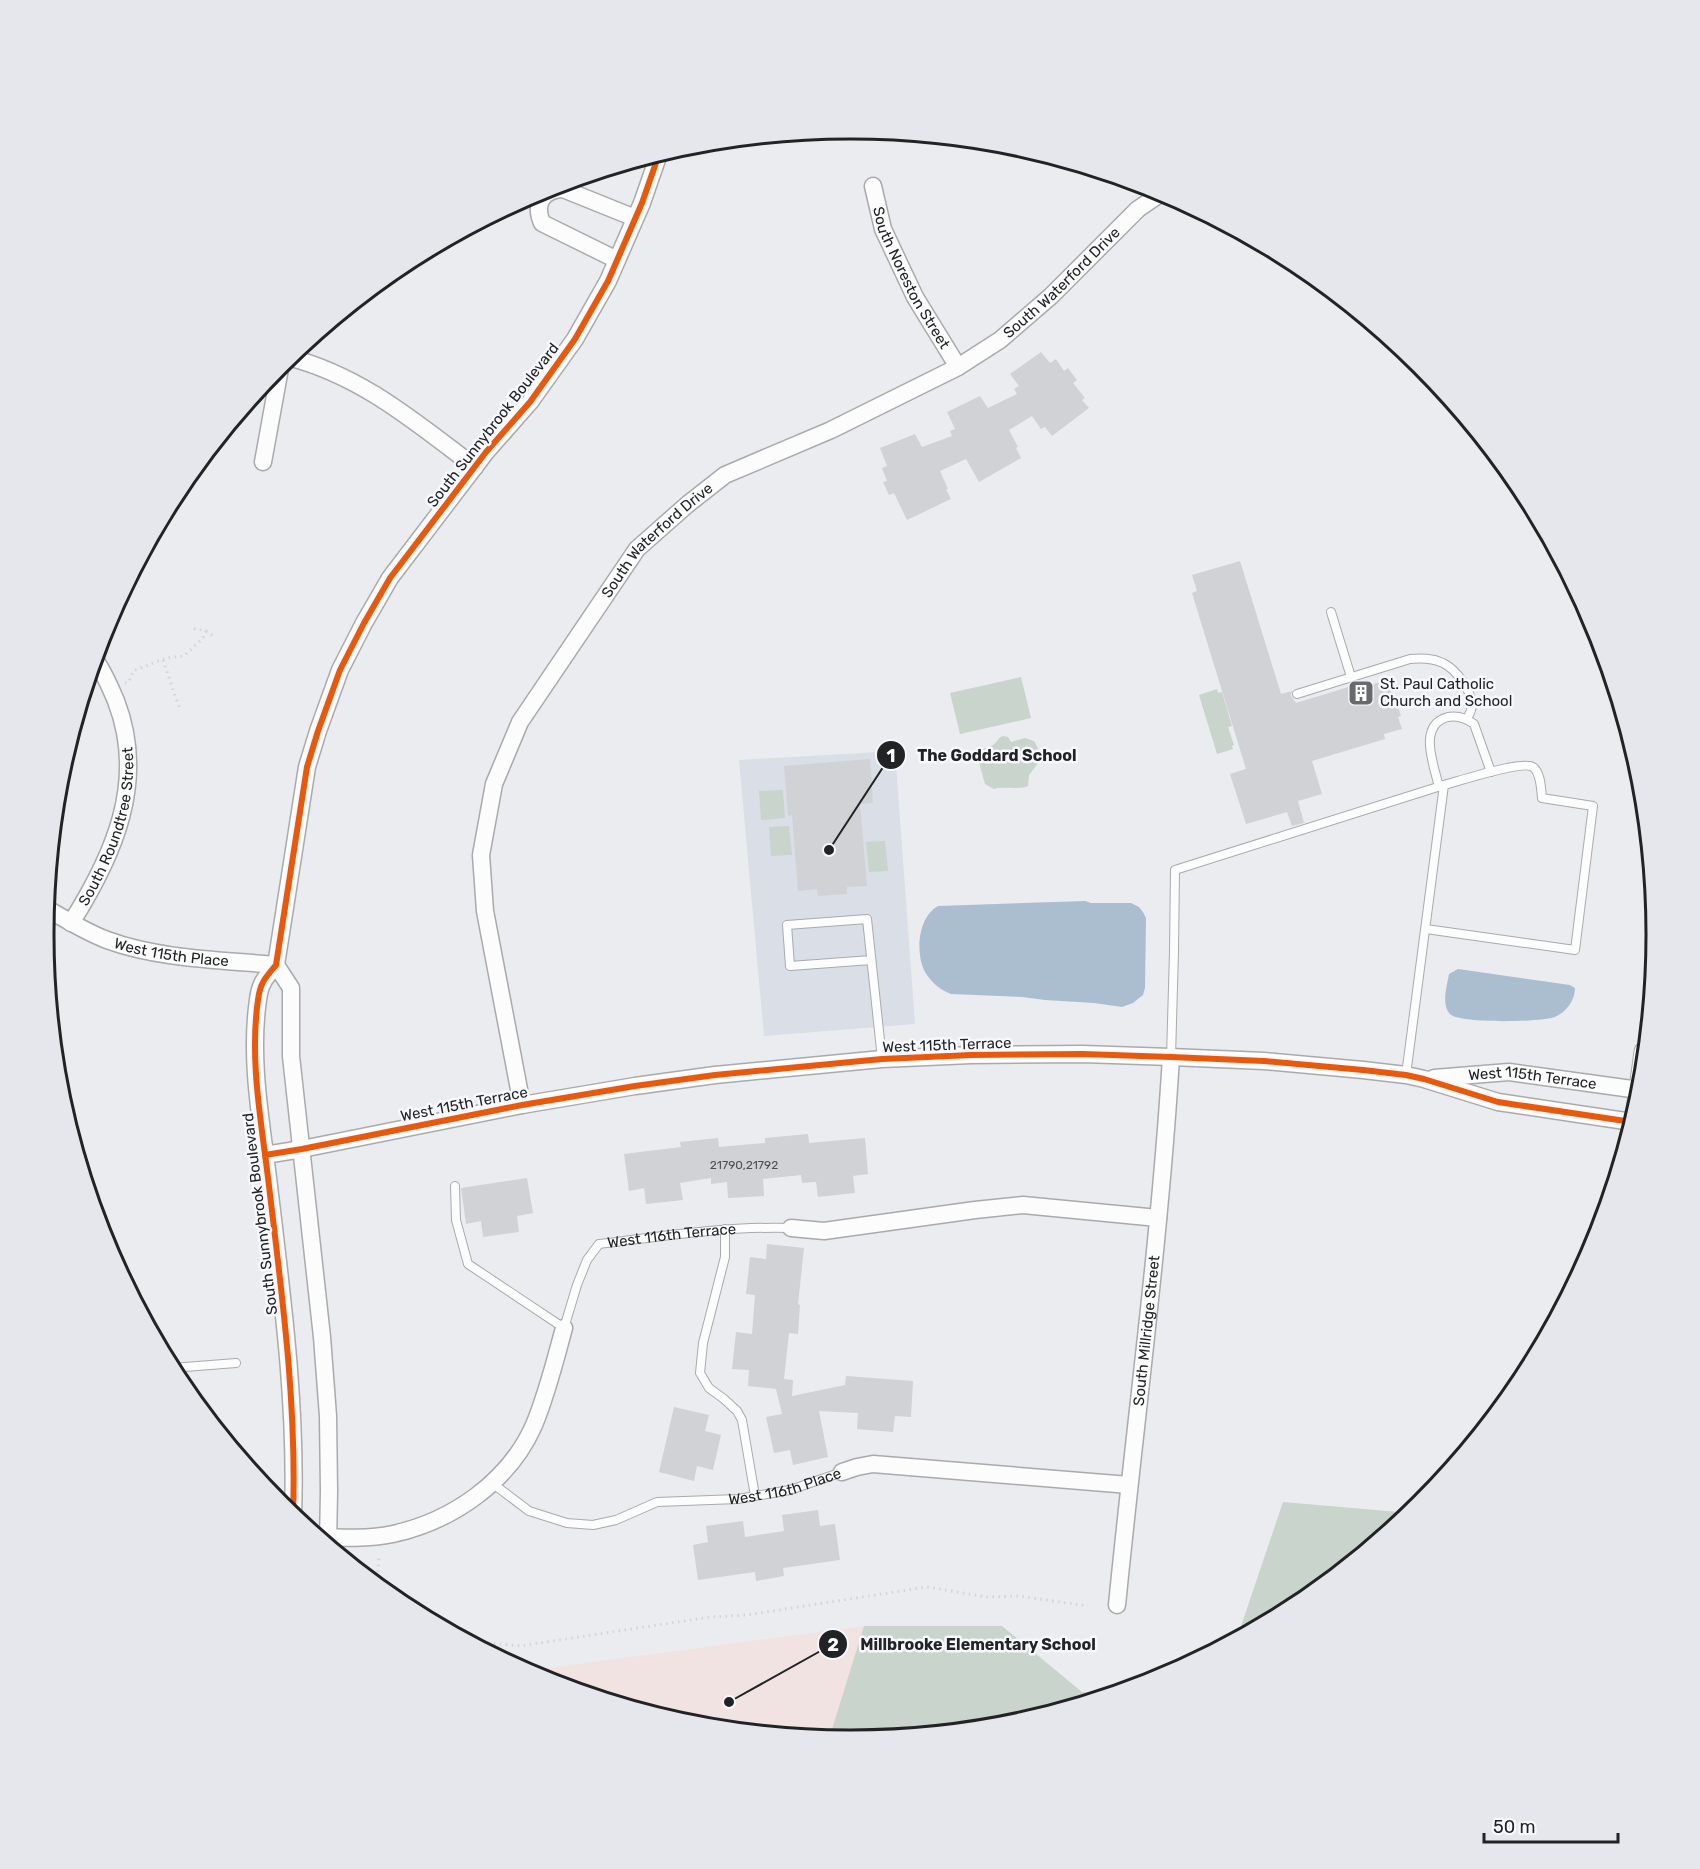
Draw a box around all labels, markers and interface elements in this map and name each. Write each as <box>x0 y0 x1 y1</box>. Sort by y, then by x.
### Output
street label: South Noreston Street <box>869 205 954 352</box>
street label: South Waterford Drive <box>1000 223 1124 342</box>
street label: South Sunnybrook Boulevard <box>423 339 563 511</box>
street label: South Waterford Drive <box>598 479 716 601</box>
place label: St. Paul Catholic Church and School <box>1380 675 1512 710</box>
building icon: St. Paul Catholic Church and School <box>1346 678 1376 708</box>
callout: The Goddard School <box>876 738 1089 772</box>
text: 1 <box>887 745 895 767</box>
street label: South Roundtree Street <box>75 746 137 909</box>
text: The Goddard School <box>917 746 1077 765</box>
street label: West 115th Place <box>112 934 230 970</box>
street label: West 115th Terrace <box>882 1034 1012 1056</box>
street label: West 115th Terrace <box>1468 1063 1598 1093</box>
street label: West 115th Terrace <box>399 1083 529 1125</box>
street label: South Sunnybrook Boulevard <box>239 1112 281 1316</box>
house number: 21790,21792 <box>710 1158 778 1172</box>
street label: West 116th Terrace <box>606 1220 737 1252</box>
street label: South Millridge Street <box>1129 1254 1164 1407</box>
street label: West 116th Place <box>728 1464 844 1508</box>
callout: Millbrooke Elementary School <box>818 1627 1108 1661</box>
text: 2 <box>827 1634 839 1656</box>
text: Millbrooke Elementary School <box>860 1635 1096 1654</box>
scale bar <box>1484 1806 1618 1844</box>
text: 50 m <box>1493 1816 1536 1838</box>

